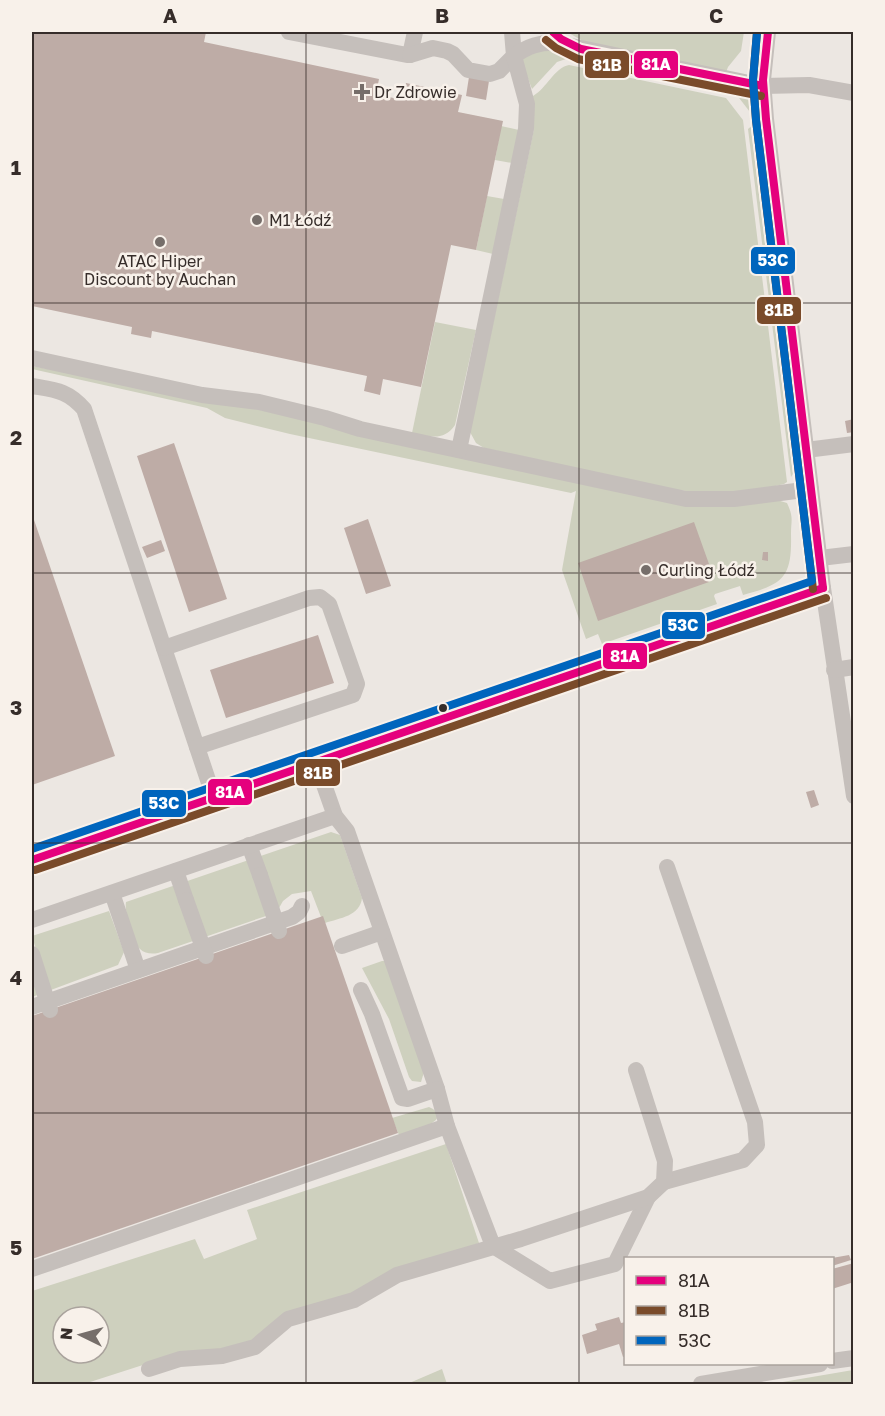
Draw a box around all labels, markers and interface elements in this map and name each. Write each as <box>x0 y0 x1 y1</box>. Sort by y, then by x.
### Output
text: A <box>163 3 177 27</box>
text: B <box>435 3 449 27</box>
text: C <box>709 3 723 27</box>
line badge: 81B <box>584 50 630 79</box>
line badge: 81A <box>633 50 679 79</box>
text: 81A <box>641 54 672 74</box>
text: 81B <box>592 55 622 75</box>
place label: Dr Zdrowie <box>374 82 457 102</box>
marker: Dr Zdrowie <box>355 85 369 99</box>
text: 1 <box>11 155 21 179</box>
place label: M1 Łódź <box>269 210 331 230</box>
marker: M1 Łódź <box>250 213 264 227</box>
marker: ATAC Hiper Discount by Auchan <box>153 235 167 249</box>
line badge: 53C <box>750 246 796 275</box>
text: 53C <box>758 250 788 270</box>
place label: ATAC Hiper Discount by Auchan <box>84 251 236 289</box>
line badge: 81B <box>756 296 802 325</box>
text: 81B <box>764 300 794 320</box>
text: 2 <box>10 425 22 449</box>
place label: Curling Łódź <box>658 560 755 580</box>
marker: Curling Łódź <box>639 563 653 577</box>
line badge: 53C <box>661 611 706 640</box>
text: 53C <box>668 615 698 635</box>
line badge: 81A <box>602 642 648 670</box>
text: 81A <box>610 646 641 666</box>
text: 3 <box>10 695 22 719</box>
unlabelled marker <box>437 702 449 714</box>
line badge: 81B <box>295 758 341 787</box>
text: 81B <box>303 763 333 783</box>
line badge: 81A <box>207 778 253 806</box>
text: 81A <box>215 782 246 802</box>
line badge: 53C <box>141 789 187 818</box>
text: 53C <box>149 793 179 813</box>
text: 4 <box>10 965 22 989</box>
text: 5 <box>10 1235 22 1259</box>
legend <box>624 1257 834 1365</box>
text: 81A <box>678 1269 710 1291</box>
text: 81B <box>678 1299 710 1321</box>
north arrow <box>51 1305 111 1365</box>
text: N <box>56 1327 77 1341</box>
text: 53C <box>678 1329 711 1351</box>

